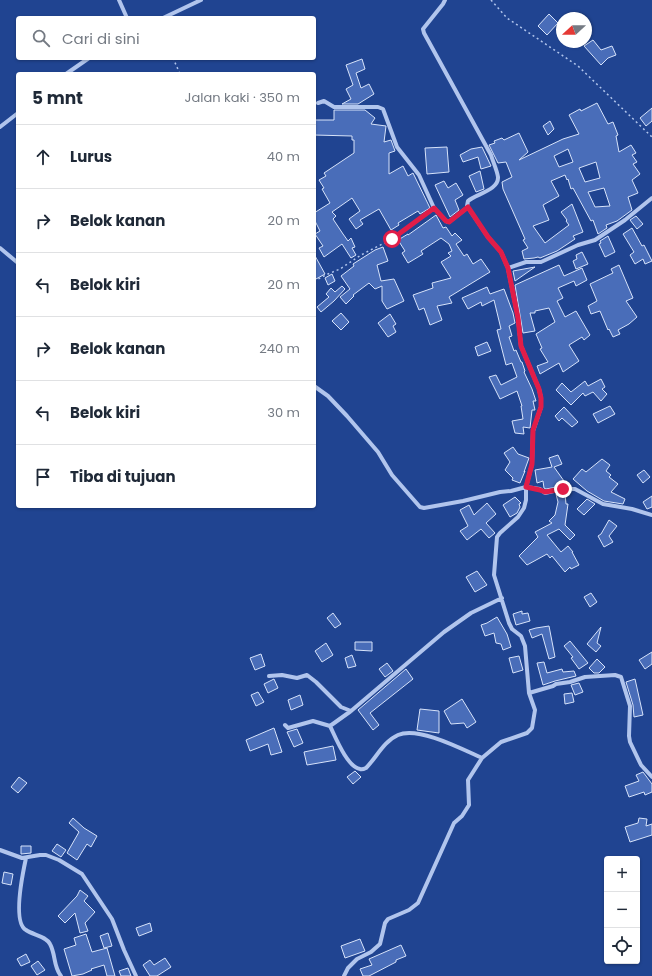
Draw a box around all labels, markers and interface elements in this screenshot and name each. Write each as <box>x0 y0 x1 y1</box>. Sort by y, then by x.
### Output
north arrow <box>556 12 592 48</box>
search box <box>16 16 316 60</box>
icon: search <box>30 27 52 49</box>
text: Cari di sini <box>62 28 140 49</box>
text: 5 mnt <box>32 86 83 110</box>
text: Jalan kaki · 350 m <box>185 88 300 107</box>
icon: ahead <box>32 146 54 168</box>
text: Lurus <box>70 146 112 167</box>
text: 40 m <box>267 147 300 166</box>
icon: right <box>32 210 54 232</box>
text: Belok kanan <box>70 210 165 231</box>
text: 20 m <box>267 211 300 230</box>
route start <box>383 230 401 248</box>
icon: left <box>32 274 54 296</box>
text: Belok kiri <box>70 274 140 295</box>
text: 20 m <box>267 275 300 294</box>
icon: right <box>32 338 54 360</box>
text: Belok kanan <box>70 338 165 359</box>
text: 240 m <box>259 339 300 358</box>
icon: left <box>32 402 54 424</box>
text: Belok kiri <box>70 402 140 423</box>
text: 30 m <box>267 403 300 422</box>
icon: arrive <box>32 466 54 488</box>
text: Tiba di tujuan <box>70 466 176 487</box>
route end <box>554 480 572 498</box>
map controls <box>604 856 640 964</box>
button: + <box>604 856 640 892</box>
button: − <box>604 892 640 928</box>
button: locate <box>604 928 640 964</box>

